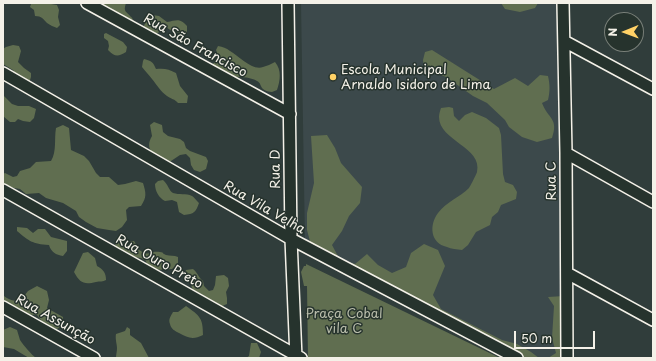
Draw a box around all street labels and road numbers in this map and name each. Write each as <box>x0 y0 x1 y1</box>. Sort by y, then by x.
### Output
street label: Rua São Francisco <box>140 11 250 81</box>
street label: Rua D <box>268 149 284 189</box>
street label: Rua C <box>544 161 560 201</box>
street label: Rua Vila Velha <box>220 178 308 238</box>
street label: Rua Ouro Preto <box>113 232 205 292</box>
street label: Rua Assunção <box>12 292 98 348</box>

